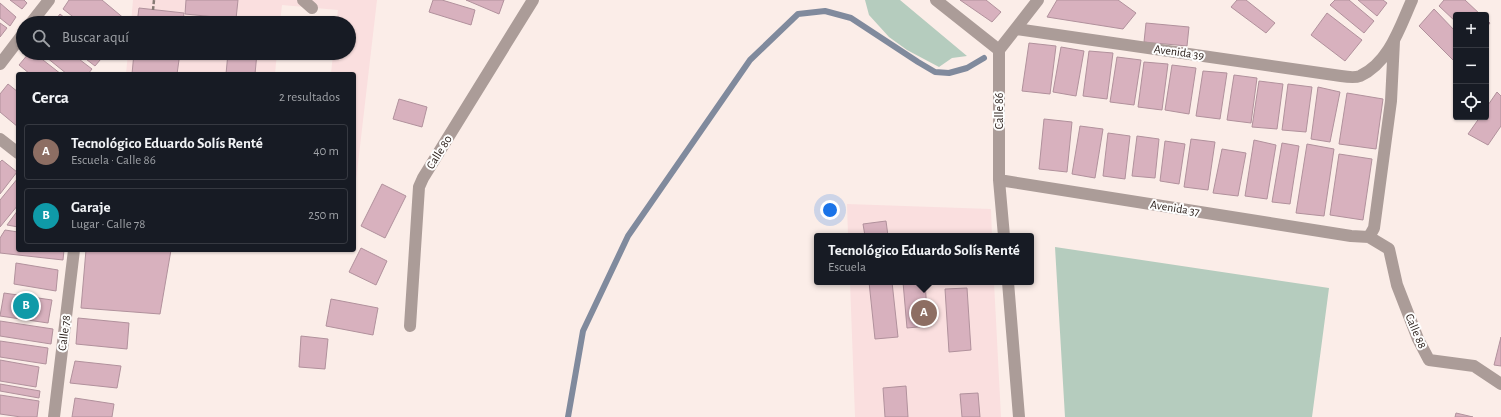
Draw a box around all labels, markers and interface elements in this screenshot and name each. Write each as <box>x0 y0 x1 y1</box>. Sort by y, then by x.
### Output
map controls <box>1453 12 1489 120</box>
button: + <box>1453 12 1489 48</box>
search box <box>16 16 356 60</box>
icon: search <box>30 27 52 49</box>
text: Buscar aquí <box>62 30 129 45</box>
street label: Avenida 39 <box>1153 43 1205 62</box>
button: − <box>1453 48 1489 84</box>
button: locate <box>1453 84 1489 120</box>
text: Cerca <box>32 89 69 106</box>
text: 2 resultados <box>279 91 340 104</box>
street label: Calle 86 <box>993 92 1005 129</box>
street label: Calle 80 <box>424 133 454 171</box>
text: Tecnológico Eduardo Solís Renté <box>71 136 263 151</box>
text: A <box>42 145 50 158</box>
text: 40 m <box>313 145 339 158</box>
text: Escuela · Calle 86 <box>71 154 156 167</box>
street label: Avenida 37 <box>1149 198 1201 218</box>
text: Garaje <box>71 200 111 215</box>
your location <box>820 200 840 220</box>
text: B <box>42 209 50 222</box>
text: 250 m <box>308 209 339 222</box>
text: Lugar · Calle 78 <box>71 218 145 231</box>
popup <box>814 233 1034 285</box>
text: Tecnológico Eduardo Solís Renté <box>828 243 1020 258</box>
text: Escuela <box>828 261 866 274</box>
pin: B <box>13 291 39 321</box>
pin: A <box>911 298 937 328</box>
street label: Calle 88 <box>1403 312 1429 350</box>
street label: Calle 78 <box>56 314 72 352</box>

